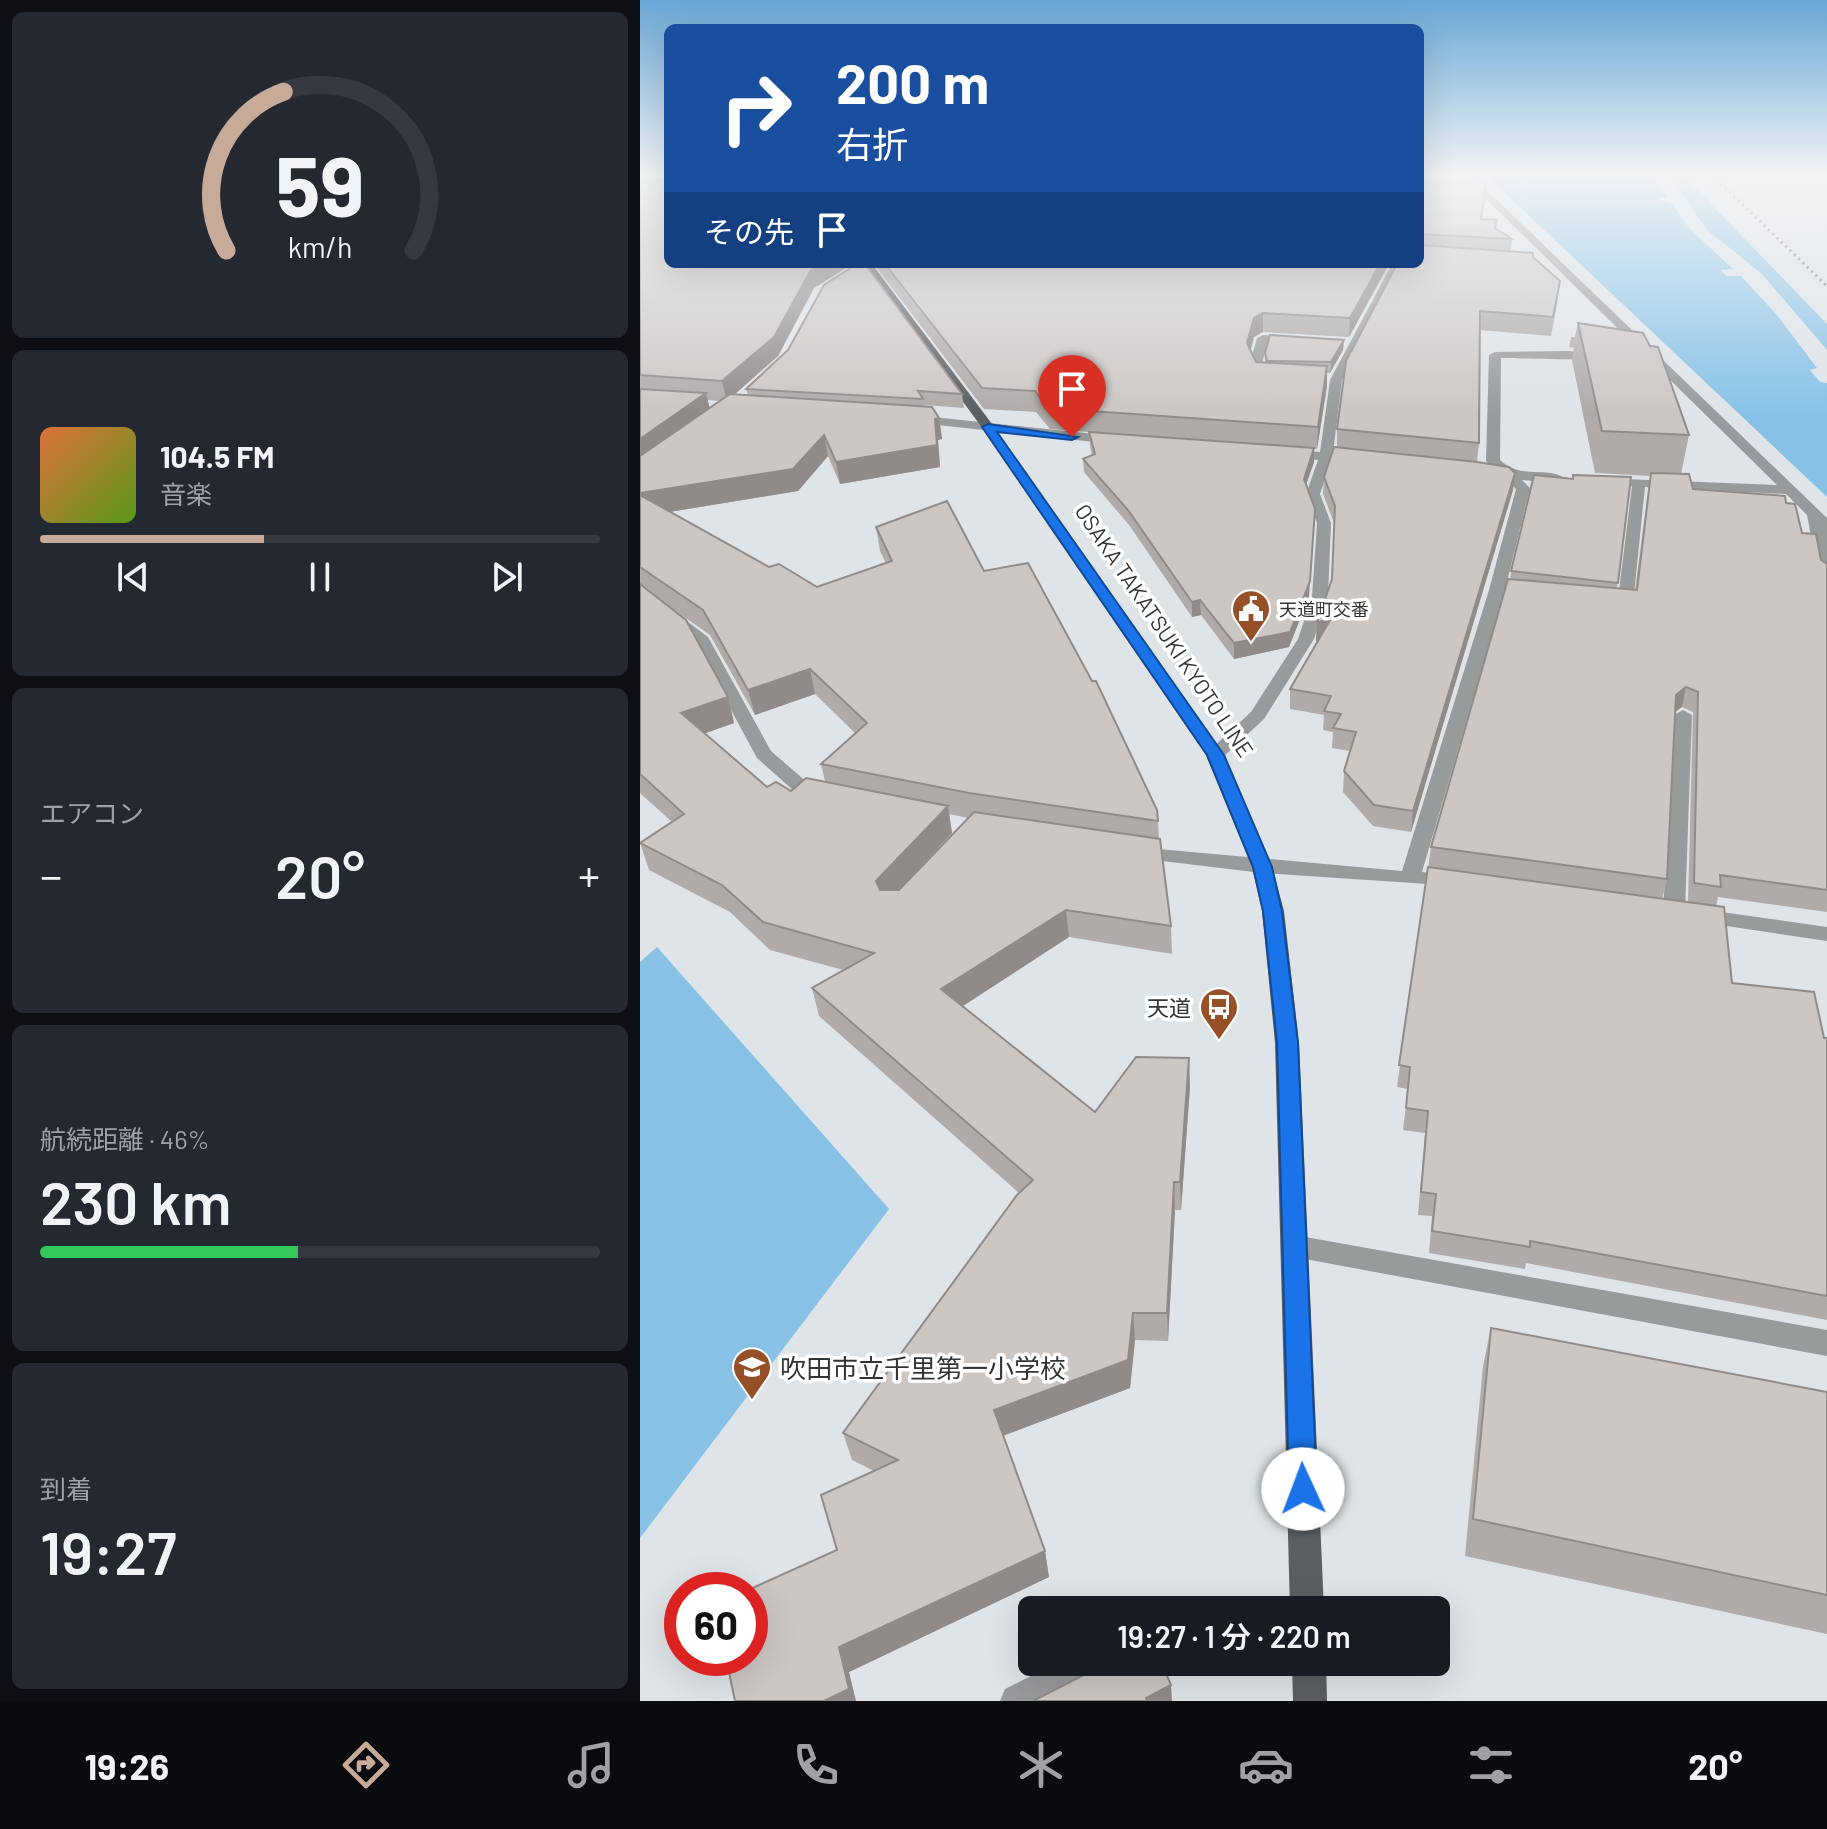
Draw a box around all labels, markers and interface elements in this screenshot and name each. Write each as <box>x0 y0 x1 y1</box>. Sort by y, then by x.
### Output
text: 200 m <box>836 48 989 115</box>
icon: right <box>704 56 808 160</box>
text: 右折 <box>836 122 908 165</box>
text: 59 <box>275 133 365 233</box>
icon: arrive <box>810 208 854 252</box>
text: その先 <box>704 213 794 249</box>
text: km/h <box>288 229 352 264</box>
pin <box>1038 355 1106 437</box>
icon: arrive <box>1050 367 1094 411</box>
text: 104.5 FM <box>160 438 274 474</box>
text: 音楽 <box>160 478 212 509</box>
street label: OSAKA TAKATSUKI KYOTO LINE <box>1070 498 1260 762</box>
icon: previous <box>111 555 155 599</box>
icon: pause <box>298 555 342 599</box>
icon: next <box>485 555 529 599</box>
public building icon: 天道町交番 <box>1230 588 1272 643</box>
place label: 天道町交番 <box>1279 598 1369 620</box>
text: エアコン <box>40 797 144 828</box>
text: 20° <box>275 839 365 911</box>
text: − <box>40 848 62 901</box>
text: + <box>578 848 600 901</box>
bus stop icon: 天道 <box>1198 986 1240 1041</box>
place label: 天道 <box>1147 994 1191 1020</box>
text: 航続距離 · 46% <box>40 1123 210 1154</box>
text: 230 km <box>40 1165 231 1237</box>
school or university icon: 吹田市立千里第一小学校 <box>731 1346 773 1401</box>
place label: 吹田市立千里第一小学校 <box>780 1352 1066 1383</box>
position arrow <box>1261 1447 1345 1531</box>
text: 到着 <box>40 1473 92 1504</box>
text: 19:27 <box>40 1515 176 1587</box>
speed limit sign: 60 <box>664 1572 768 1676</box>
text: 19:27 · 1 分 · 220 m <box>1117 1618 1351 1654</box>
icon: directions <box>338 1737 394 1793</box>
icon: music <box>563 1737 619 1793</box>
icon: phone <box>788 1737 844 1793</box>
icon: climate <box>1013 1737 1069 1793</box>
icon: car <box>1238 1737 1294 1793</box>
icon: filters <box>1463 1737 1519 1793</box>
text: 19:26 <box>85 1744 169 1787</box>
text: 20° <box>1688 1744 1742 1787</box>

